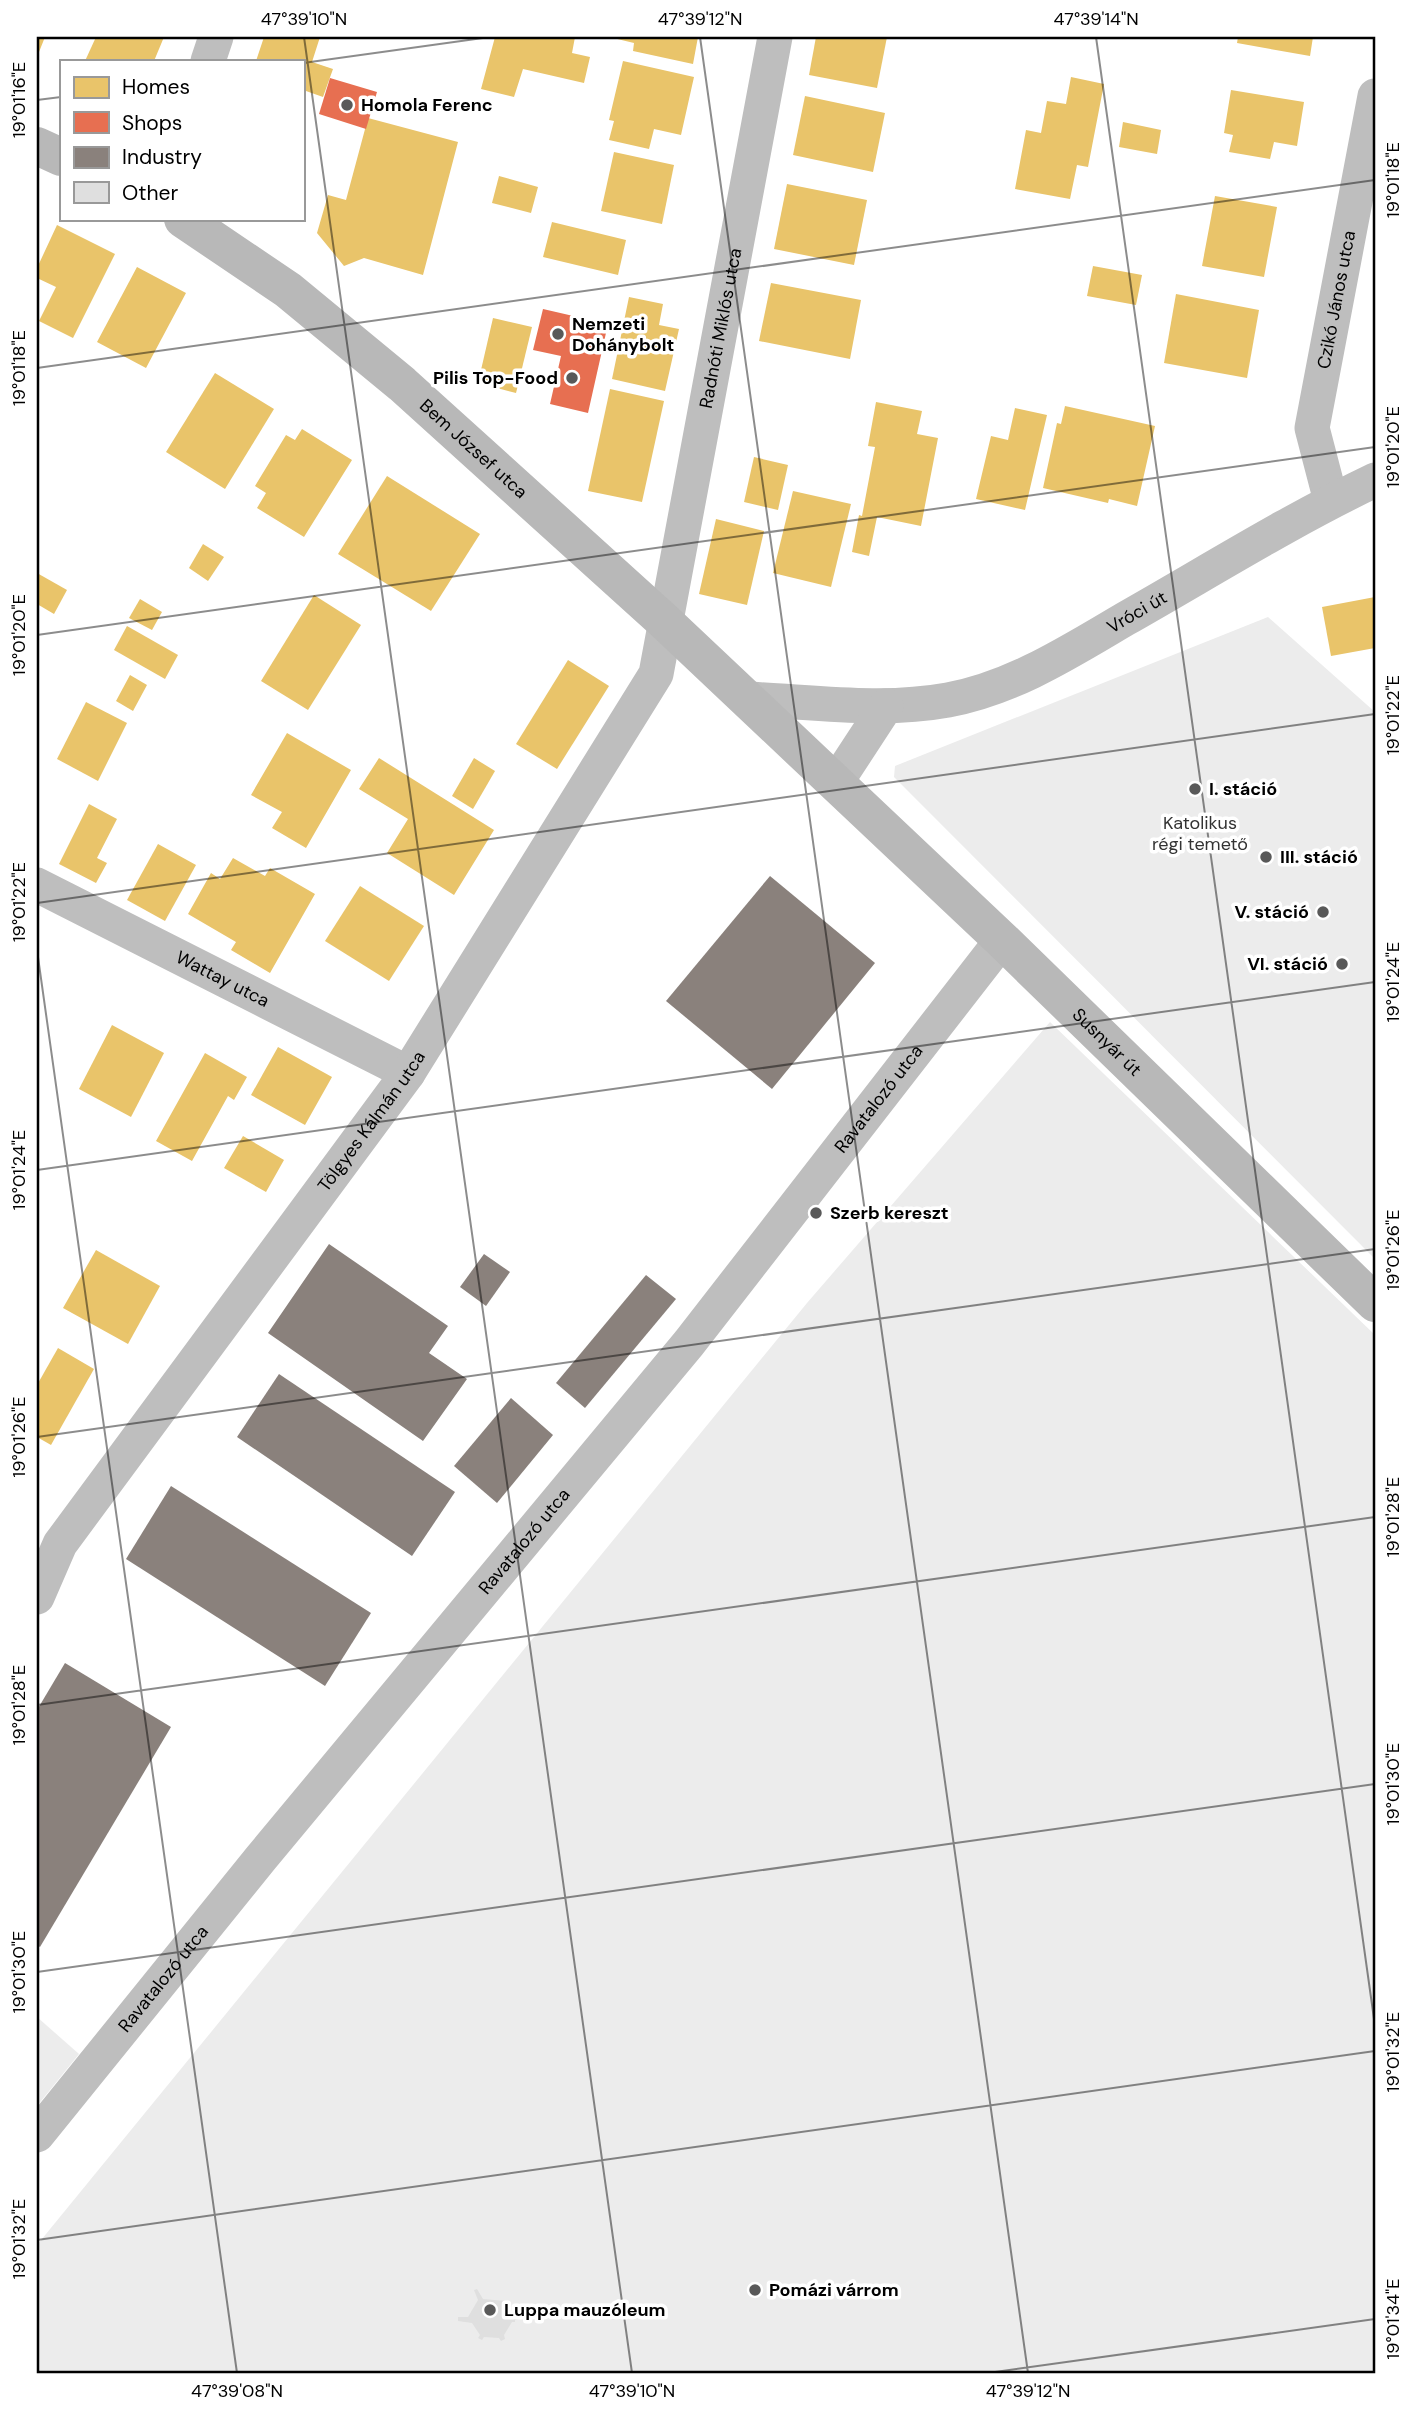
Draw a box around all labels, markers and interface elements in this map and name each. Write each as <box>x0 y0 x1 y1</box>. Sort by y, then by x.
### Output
text: 47°39'10"N <box>261 7 347 31</box>
text: 47°39'12"N <box>658 7 742 31</box>
text: 47°39'14"N <box>1053 7 1139 31</box>
legend <box>60 60 304 220</box>
text: 19°01'16"E <box>7 62 31 138</box>
text: Homes <box>122 73 190 101</box>
place label: Homola Ferenc <box>361 93 493 117</box>
marker: Homola Ferenc <box>339 97 355 113</box>
text: Shops <box>122 109 182 137</box>
text: 19°01'18"E <box>1381 142 1405 218</box>
text: Industry <box>122 143 202 171</box>
text: Other <box>122 179 178 207</box>
street label: Czikó János utca <box>1311 229 1361 371</box>
street label: Radnóti Miklós utca <box>694 246 747 410</box>
place label: Nemzeti Dohánybolt <box>572 312 674 357</box>
marker: Nemzeti Dohánybolt <box>550 326 566 342</box>
text: 19°01'18"E <box>7 330 31 406</box>
place label: Pilis Top-Food <box>433 366 558 390</box>
marker: Pilis Top-Food <box>564 370 580 386</box>
street label: Bem József utca <box>415 394 533 504</box>
text: 19°01'20"E <box>1381 406 1405 488</box>
street label: Vróci út <box>1103 585 1171 639</box>
text: 19°01'20"E <box>7 594 31 676</box>
text: 19°01'22"E <box>1381 675 1405 755</box>
place label: I. stáció <box>1209 777 1277 801</box>
marker: I. stáció <box>1187 781 1203 797</box>
park label: Katolikus régi temető <box>1152 811 1248 856</box>
place label: III. stáció <box>1280 845 1358 869</box>
marker: III. stáció <box>1258 849 1274 865</box>
text: 19°01'22"E <box>7 862 31 942</box>
place label: V. stáció <box>1234 900 1309 924</box>
marker: V. stáció <box>1315 904 1331 920</box>
text: 19°01'24"E <box>1381 942 1405 1022</box>
street label: Wattay utca <box>172 945 273 1013</box>
place label: VI. stáció <box>1247 952 1328 976</box>
marker: VI. stáció <box>1334 956 1350 972</box>
street label: Susnyár út <box>1067 1003 1147 1081</box>
street label: Ravatalozó utca <box>829 1040 928 1158</box>
street label: Tölgyes Kálmán utca <box>312 1046 431 1197</box>
text: 19°01'24"E <box>7 1130 31 1210</box>
place label: Szerb kereszt <box>830 1201 949 1225</box>
marker: Szerb kereszt <box>808 1205 824 1221</box>
text: 19°01'26"E <box>1381 1210 1405 1290</box>
text: 19°01'26"E <box>7 1397 31 1477</box>
text: 19°01'28"E <box>1381 1477 1405 1557</box>
street label: Ravatalozó utca <box>473 1483 575 1599</box>
text: 19°01'28"E <box>7 1665 31 1745</box>
text: 19°01'30"E <box>1381 1743 1405 1825</box>
street label: Ravatalozó utca <box>113 1920 214 2037</box>
text: 19°01'30"E <box>7 1931 31 2013</box>
text: 19°01'32"E <box>1381 2012 1405 2092</box>
text: 19°01'32"E <box>7 2199 31 2279</box>
place label: Pomázi várrom <box>769 2278 899 2302</box>
text: 19°01'34"E <box>1381 2279 1405 2359</box>
marker: Pomázi várrom <box>747 2282 763 2298</box>
place label: Luppa mauzóleum <box>504 2298 666 2322</box>
marker: Luppa mauzóleum <box>482 2302 498 2318</box>
text: 47°39'08"N <box>191 2379 283 2403</box>
text: 47°39'10"N <box>589 2379 675 2403</box>
text: 47°39'12"N <box>986 2379 1070 2403</box>

